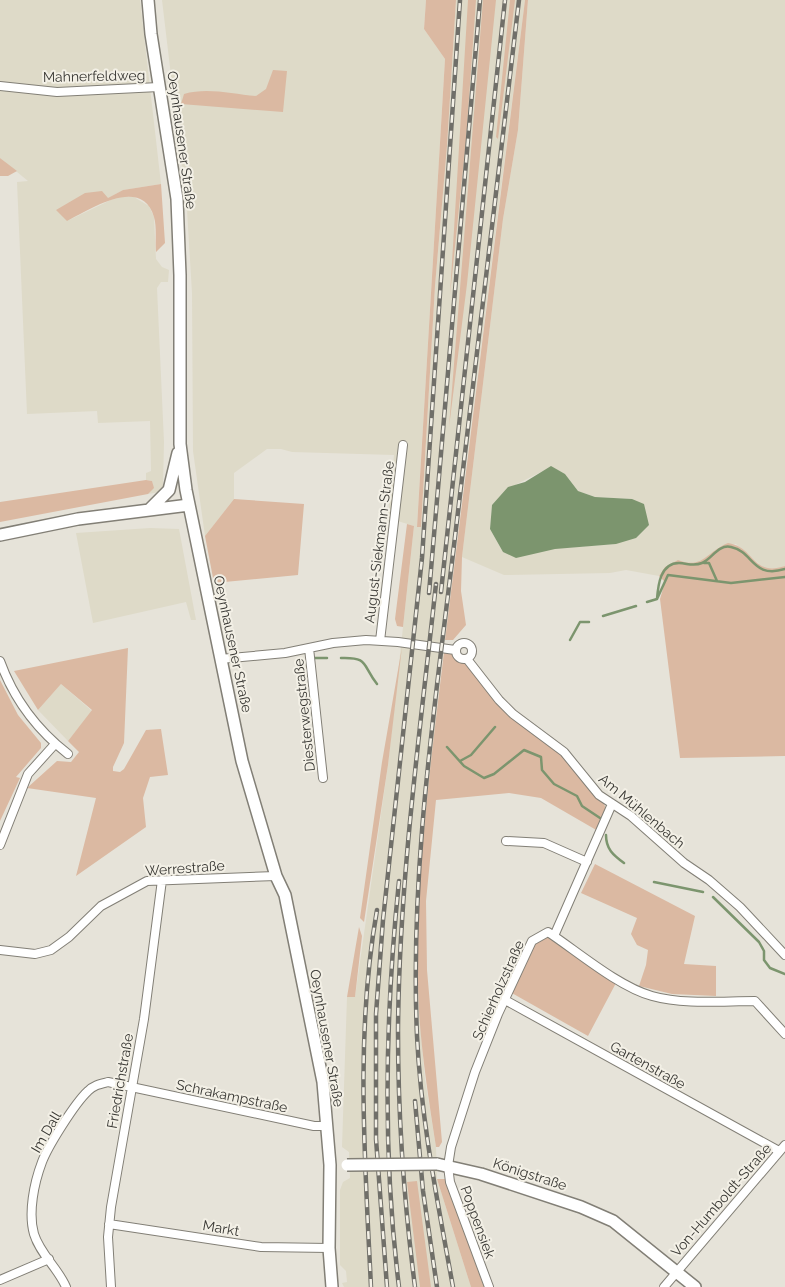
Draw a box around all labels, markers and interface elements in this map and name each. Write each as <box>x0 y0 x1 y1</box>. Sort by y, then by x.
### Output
street label: Mahnerfeldweg <box>43 67 145 85</box>
street label: Oeynhausener Straße <box>164 70 200 210</box>
street label: August-Siekmann-Straße <box>361 460 397 624</box>
street label: Oeynhausener Straße <box>211 574 255 714</box>
street label: Diesterwegstraße <box>290 658 318 772</box>
street label: Am Mühlenbach <box>596 770 688 852</box>
street label: Werrestraße <box>145 857 225 879</box>
street label: Schierholzstraße <box>469 938 527 1042</box>
street label: Oeynhausener Straße <box>307 968 347 1108</box>
street label: Friedrichstraße <box>104 1032 136 1130</box>
street label: Gartenstraße <box>608 1038 688 1092</box>
street label: Schrakampstraße <box>175 1076 289 1116</box>
street label: Im Dall <box>28 1108 64 1156</box>
street label: Von-Humboldt-Straße <box>668 1140 774 1260</box>
street label: Königstraße <box>491 1155 569 1193</box>
street label: Poppensiek <box>457 1184 499 1261</box>
street label: Markt <box>201 1217 241 1239</box>

